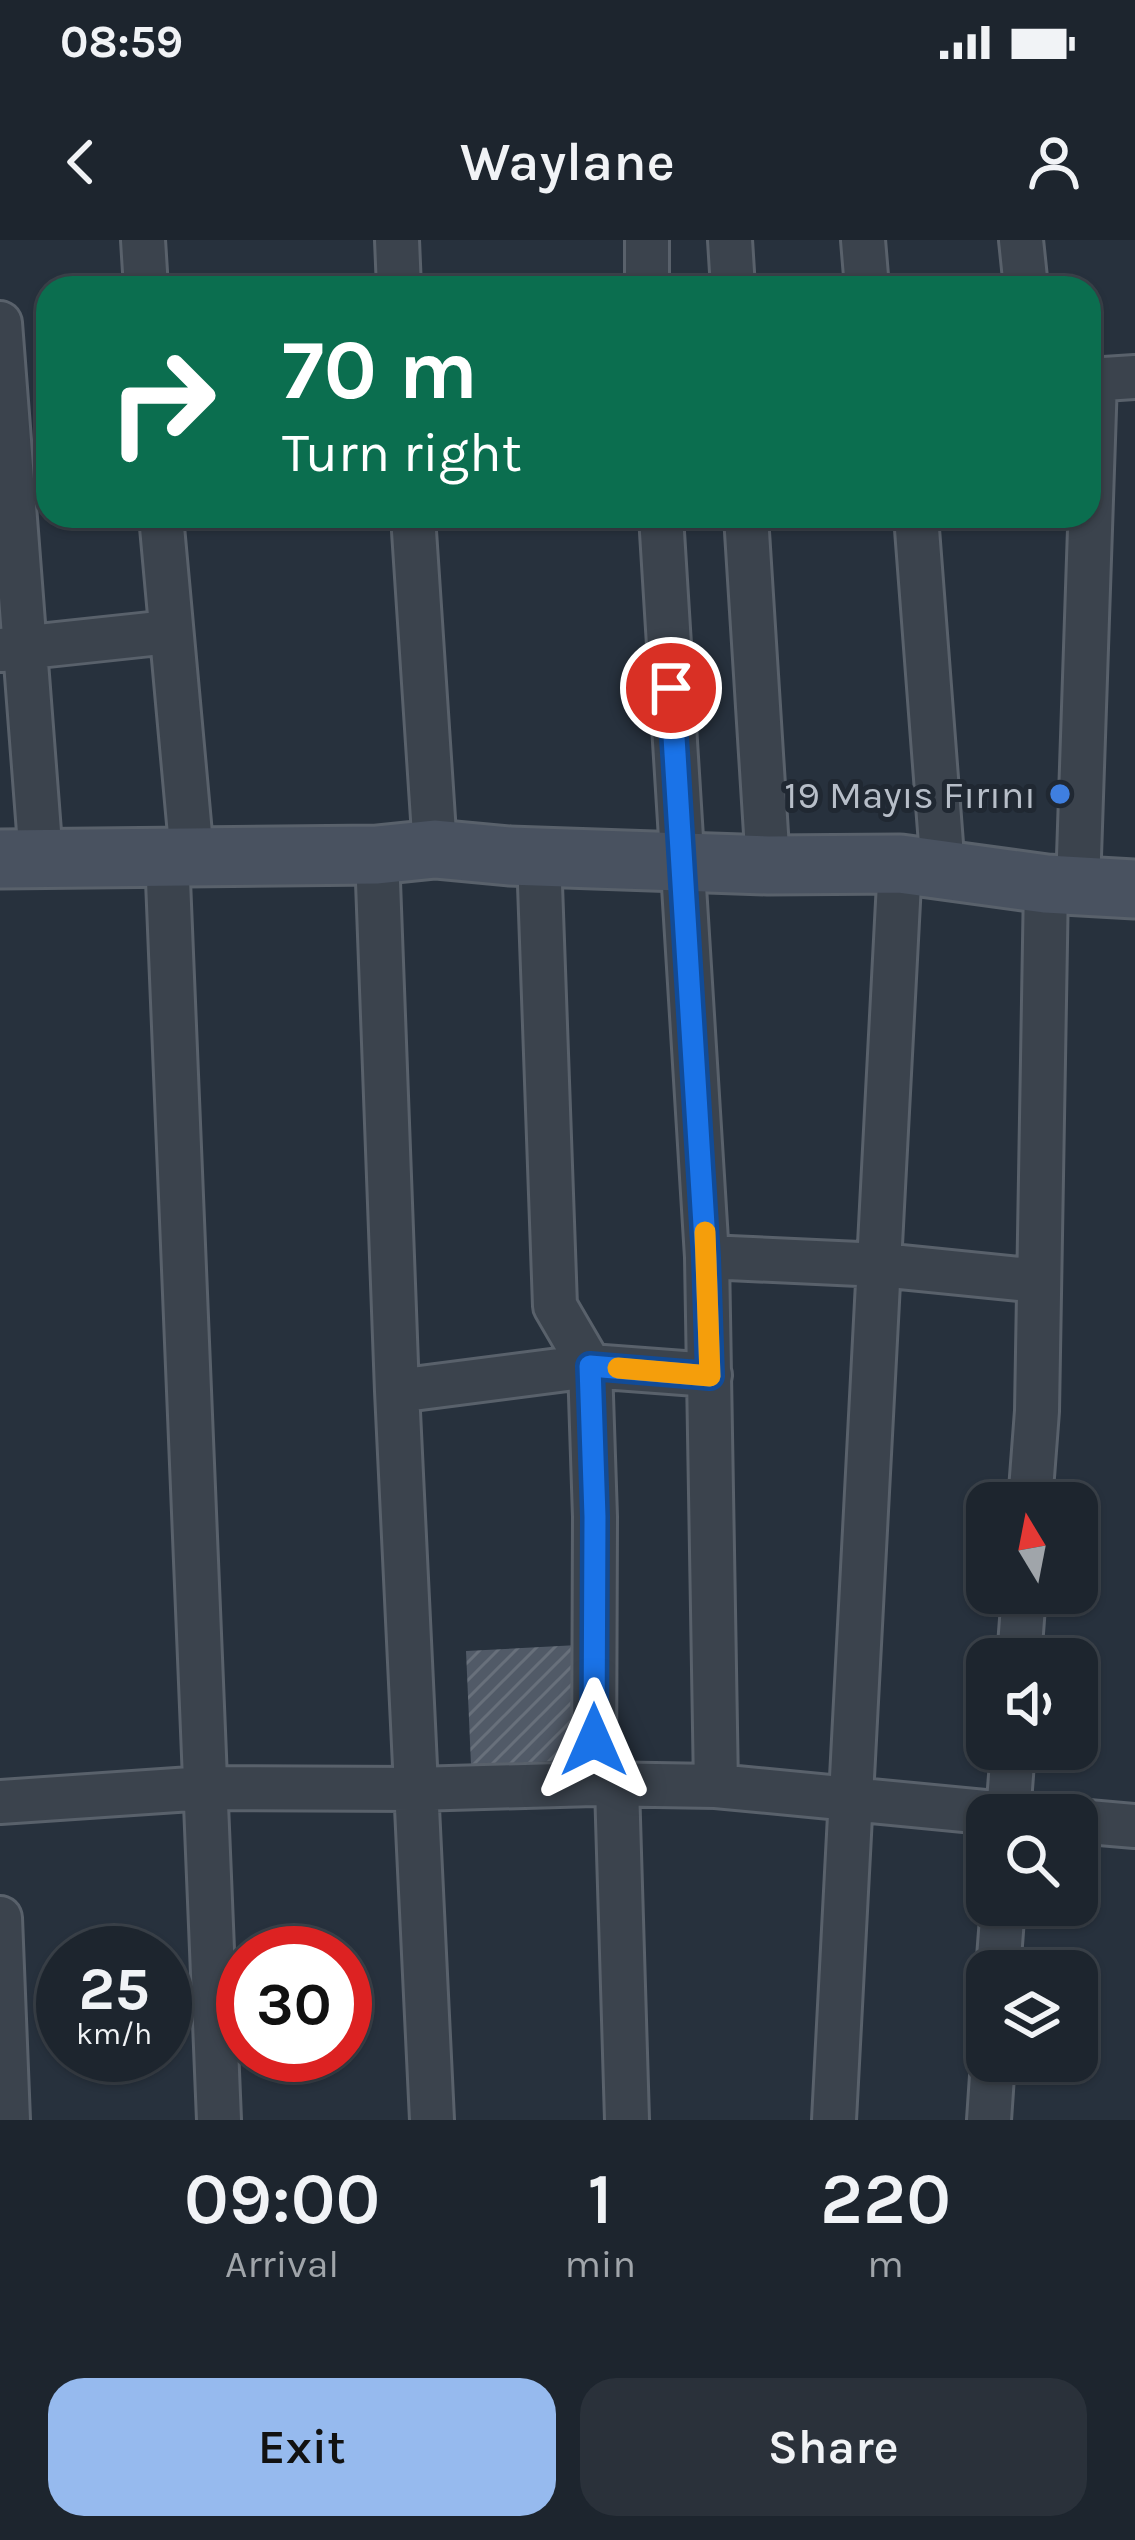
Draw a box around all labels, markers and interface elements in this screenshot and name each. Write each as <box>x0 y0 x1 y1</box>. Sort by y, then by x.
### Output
text: 08:59 <box>60 16 183 68</box>
icon: back <box>48 129 114 195</box>
icon: person <box>1021 129 1087 195</box>
text: Waylane <box>460 130 675 194</box>
text: 70 m <box>282 321 478 419</box>
icon: right <box>84 324 240 480</box>
text: Turn right <box>282 421 522 485</box>
pin <box>620 637 722 739</box>
icon: arrive <box>638 655 704 721</box>
place label: 19 Mayıs Fırını <box>784 772 1036 818</box>
marker: 19 Mayıs Fırını <box>1047 781 1073 807</box>
north arrow <box>966 1482 1098 1614</box>
map controls <box>966 1482 1098 2082</box>
button: sound <box>966 1638 1098 1770</box>
position arrow <box>531 1677 657 1803</box>
button: search <box>966 1794 1098 1926</box>
speed limit sign: 30 <box>216 1926 372 2082</box>
button: layers <box>966 1950 1098 2082</box>
text: 25 <box>78 1954 150 2024</box>
text: km/h <box>76 2016 152 2052</box>
text: 09:00 <box>184 2157 380 2241</box>
text: 1 <box>588 2157 613 2241</box>
text: 220 <box>820 2157 951 2241</box>
text: Arrival <box>225 2241 339 2287</box>
text: min <box>564 2241 636 2287</box>
text: m <box>867 2241 904 2287</box>
button: Exit <box>48 2378 556 2516</box>
button: Share <box>580 2378 1087 2516</box>

